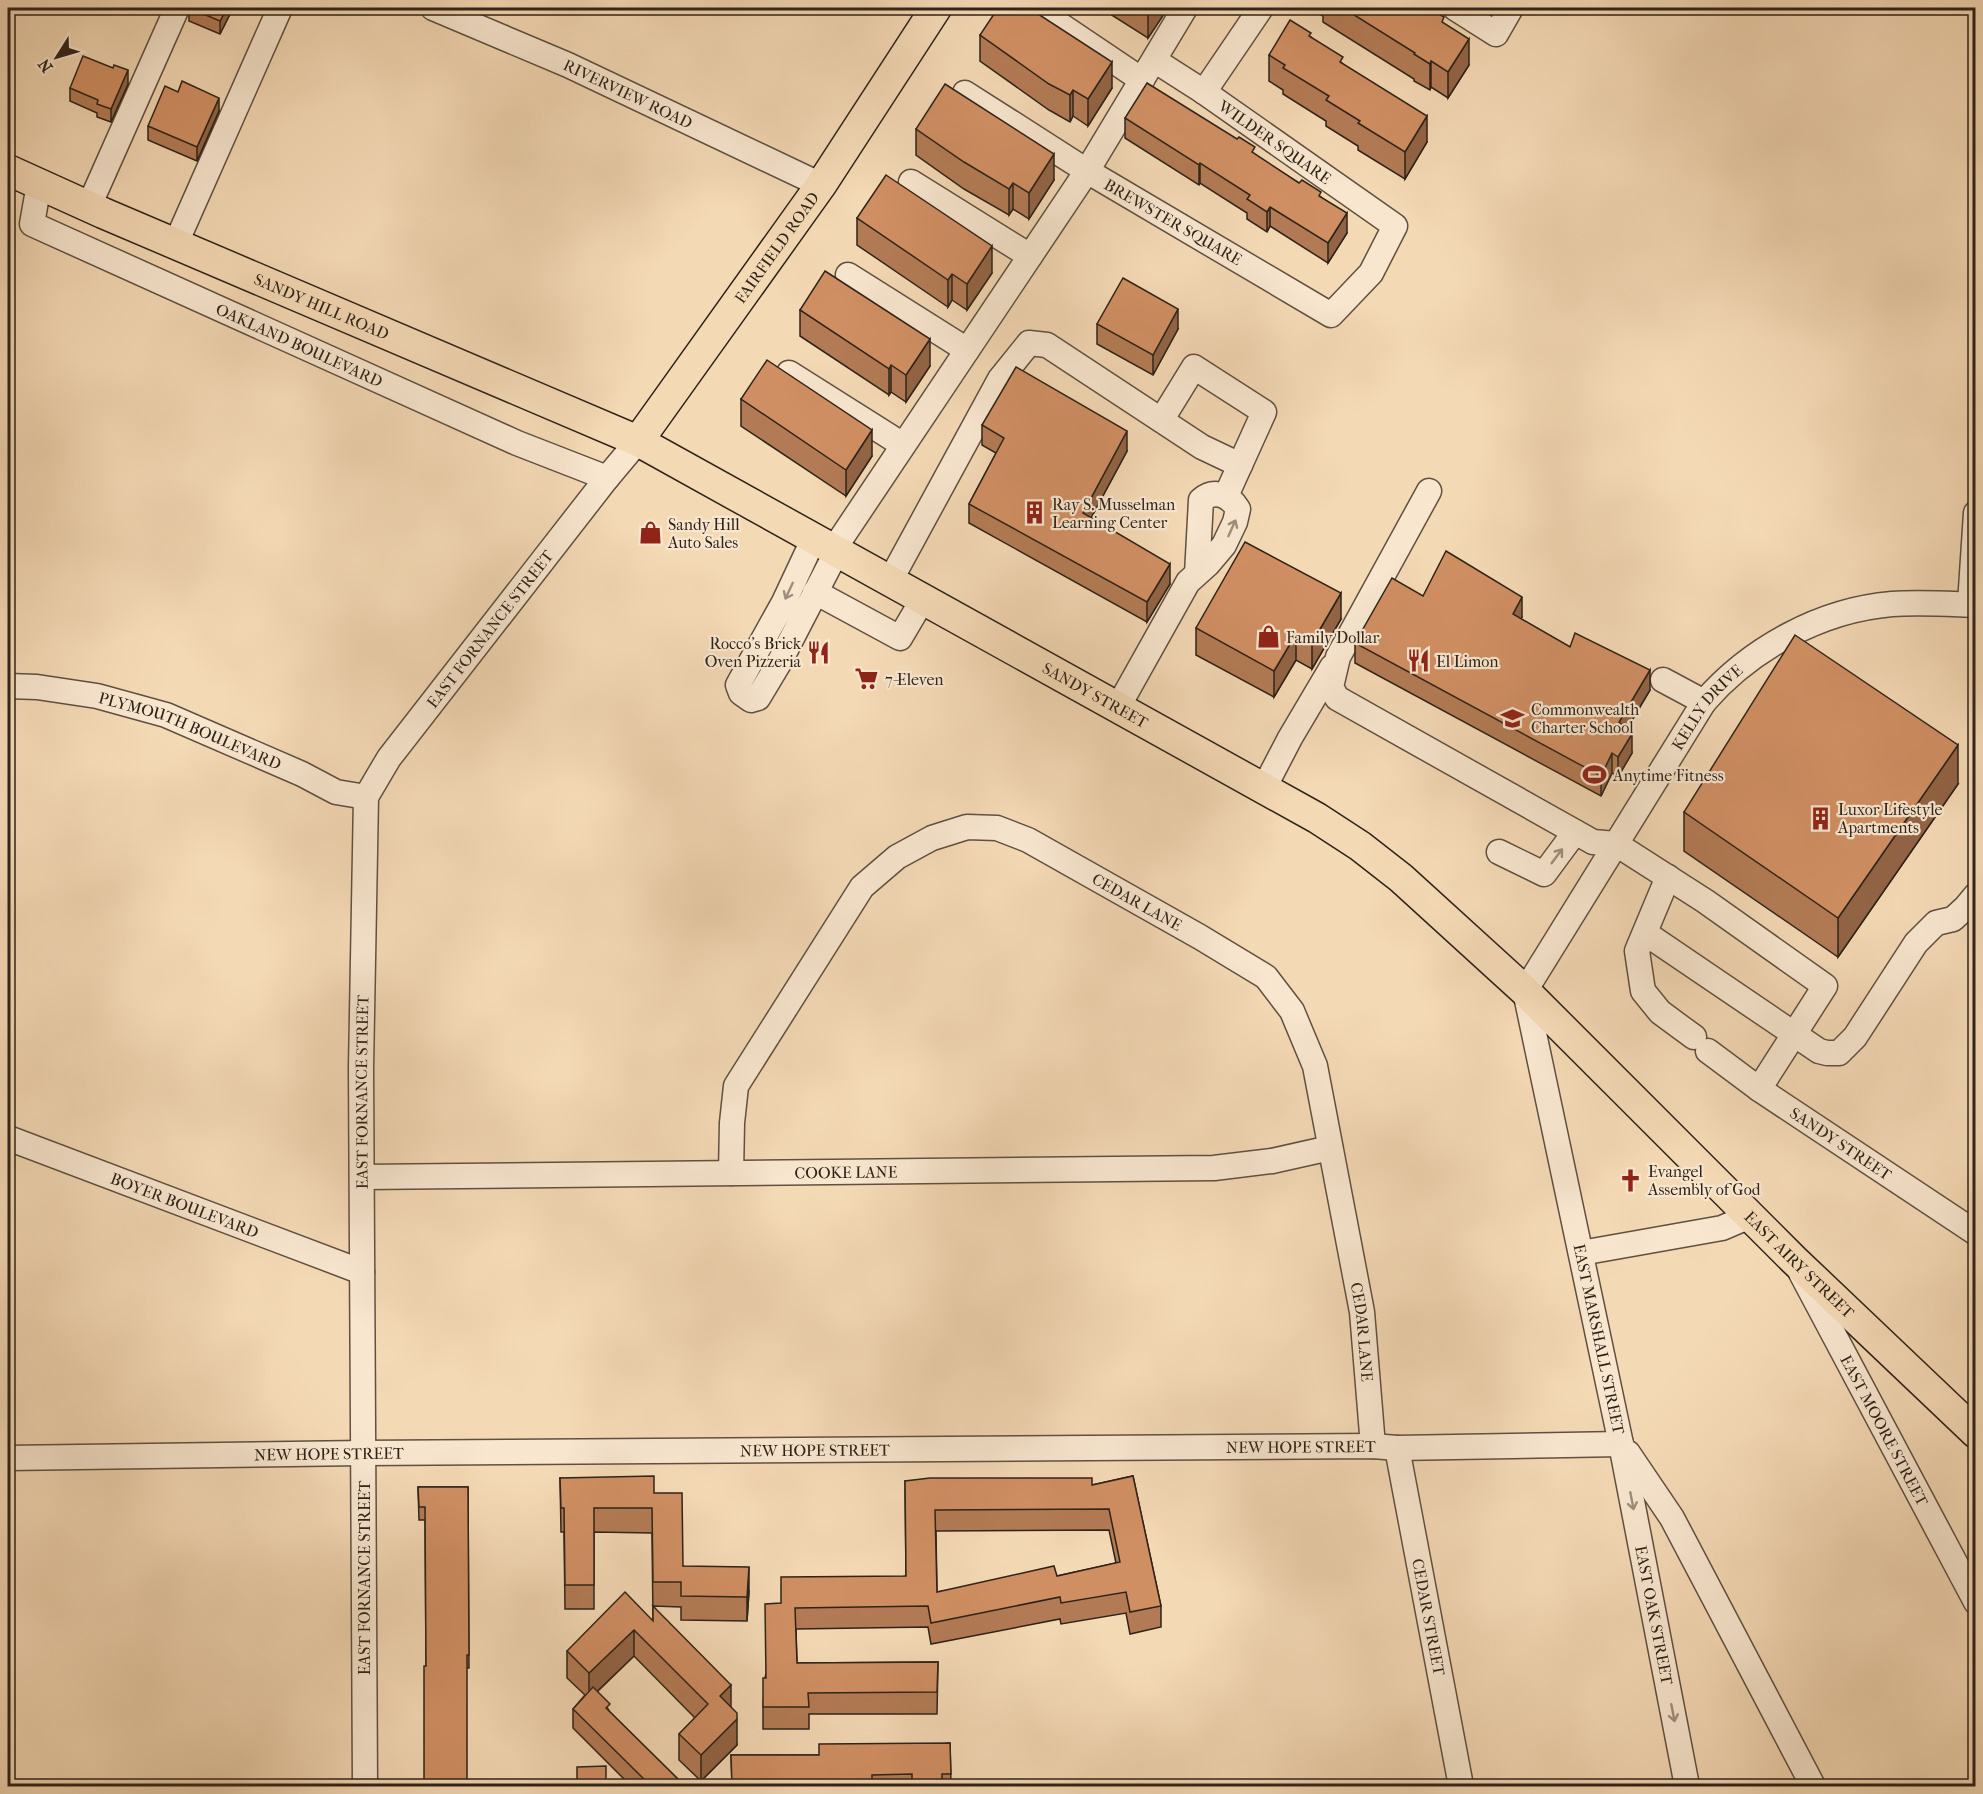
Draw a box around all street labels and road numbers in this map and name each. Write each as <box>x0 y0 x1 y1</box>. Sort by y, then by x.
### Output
street label: RIVERVIEW ROAD <box>561 55 696 132</box>
street label: WILDER SQUARE <box>1214 95 1335 188</box>
street label: BREWSTER SQUARE <box>1101 175 1245 269</box>
street label: FAIRFIELD ROAD <box>730 188 823 307</box>
street label: SANDY HILL ROAD <box>251 269 392 343</box>
street label: OAKLAND BOULEVARD <box>213 299 386 391</box>
street label: EAST FORNANCE STREET <box>422 546 557 711</box>
street label: SANDY STREET <box>1039 658 1152 732</box>
street label: KELLY DRIVE <box>1667 660 1746 753</box>
street label: PLYMOUTH BOULEVARD <box>97 687 284 773</box>
street label: CEDAR LANE <box>1089 869 1186 935</box>
street label: EAST FORNANCE STREET <box>351 994 372 1189</box>
street label: SANDY STREET <box>1787 1103 1896 1184</box>
street label: COOKE LANE <box>794 1162 898 1182</box>
street label: BOYER BOULEVARD <box>108 1168 262 1242</box>
street label: EAST AIRY STREET <box>1741 1207 1858 1322</box>
street label: EAST MARSHALL STREET <box>1570 1242 1629 1436</box>
street label: CEDAR LANE <box>1347 1281 1377 1383</box>
street label: EAST MOORE STREET <box>1837 1351 1933 1509</box>
street label: NEW HOPE STREET <box>1226 1436 1376 1457</box>
street label: NEW HOPE STREET <box>740 1440 890 1460</box>
street label: NEW HOPE STREET <box>254 1443 404 1464</box>
street label: EAST FORNANCE STREET <box>355 1481 374 1675</box>
street label: EAST OAK STREET <box>1631 1544 1677 1686</box>
street label: CEDAR STREET <box>1409 1557 1449 1677</box>

